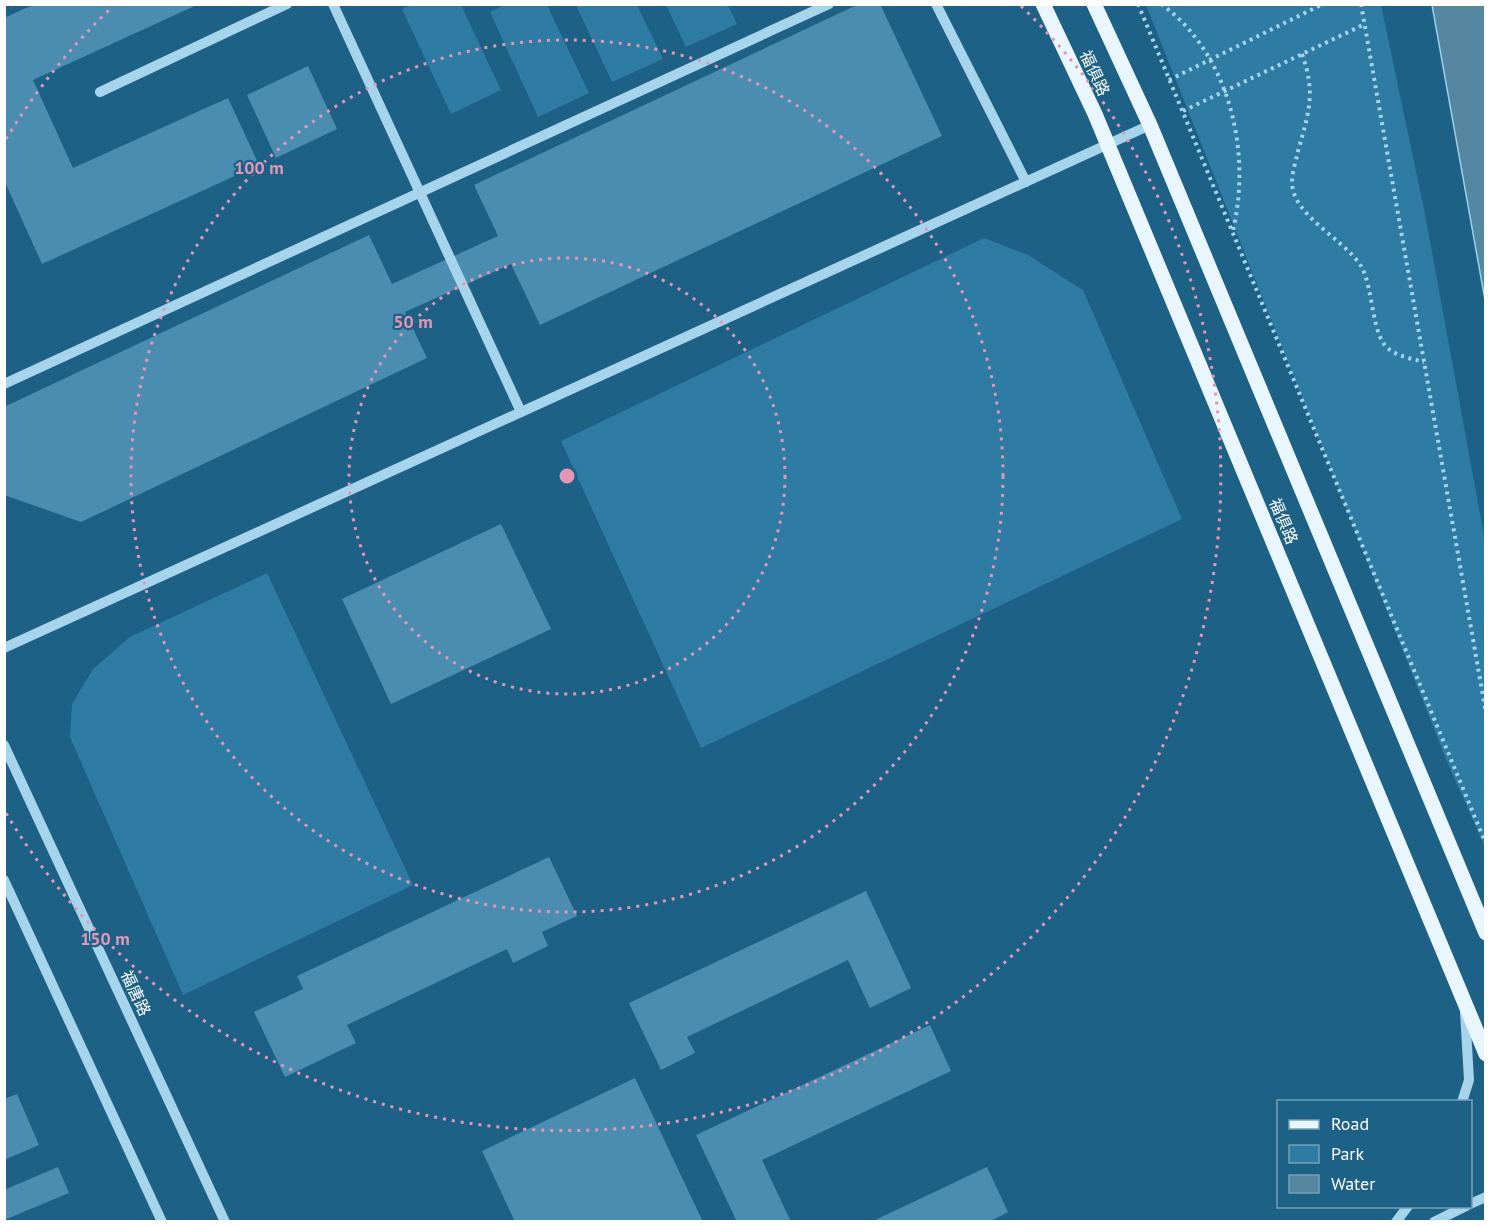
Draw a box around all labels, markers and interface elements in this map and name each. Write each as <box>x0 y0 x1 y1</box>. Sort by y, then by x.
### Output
street label: 福俱路 <box>1076 47 1114 99</box>
text: 100 m <box>234 156 284 179</box>
text: 50 m <box>393 310 433 333</box>
centre of rings <box>557 466 577 486</box>
street label: 福俱路 <box>1265 495 1303 547</box>
text: 150 m <box>80 927 130 950</box>
street label: 福唐路 <box>117 967 155 1019</box>
legend <box>1277 1100 1472 1208</box>
text: Road <box>1331 1112 1369 1135</box>
text: Park <box>1331 1142 1364 1165</box>
text: Water <box>1331 1172 1375 1195</box>

